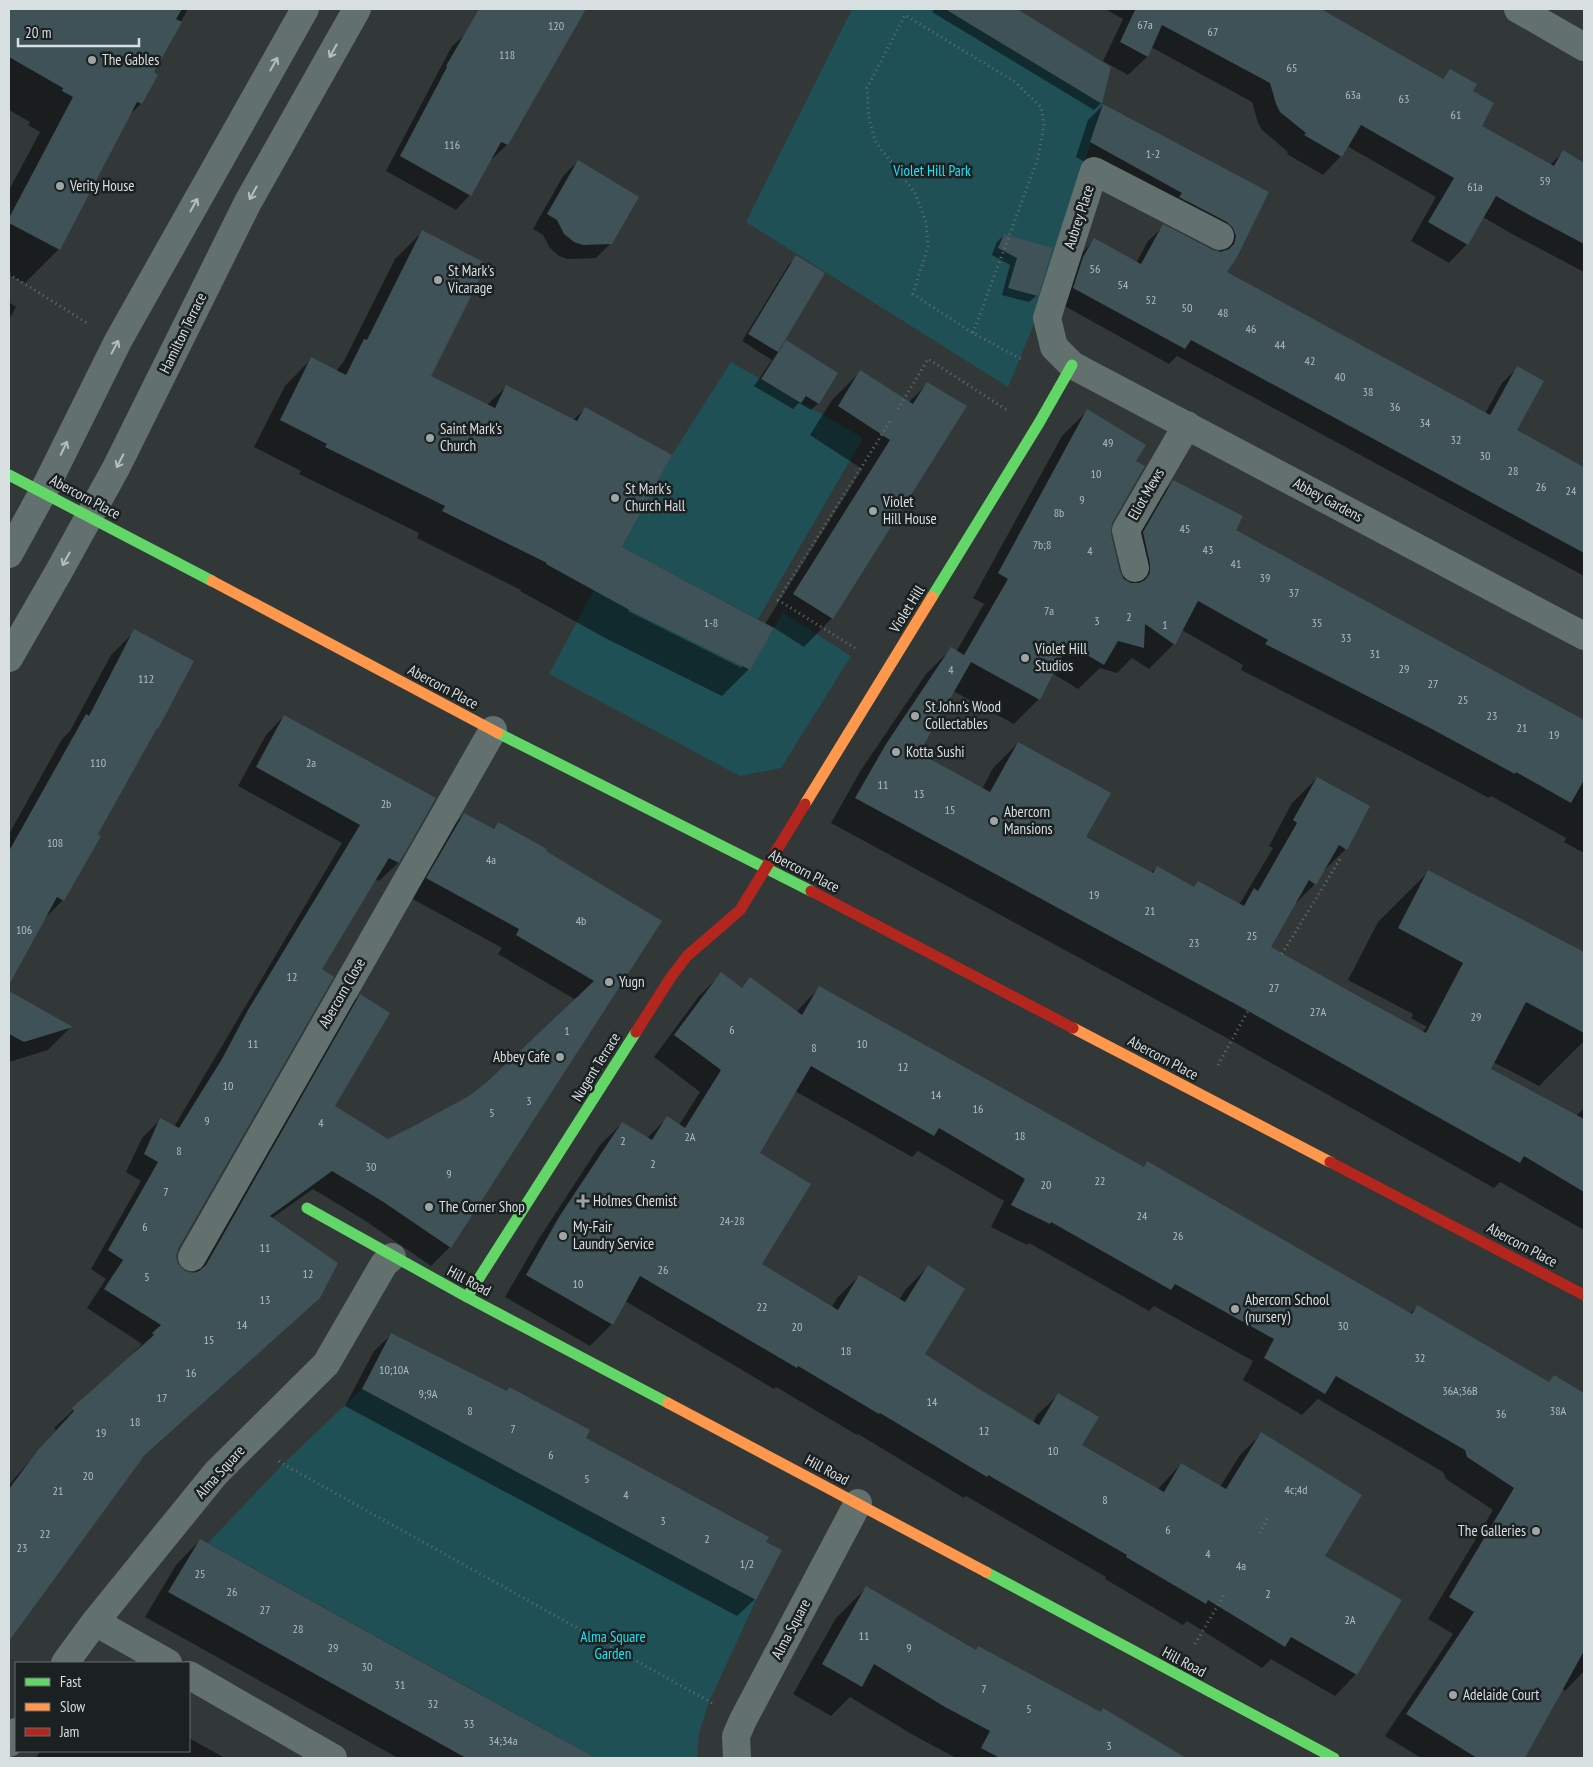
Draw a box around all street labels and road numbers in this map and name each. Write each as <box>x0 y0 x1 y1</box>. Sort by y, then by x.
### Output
street label: Aubrey Place <box>1059 182 1098 251</box>
street label: Hamilton Terrace <box>155 289 210 376</box>
street label: Eliot Mews <box>1123 465 1168 523</box>
street label: Abercorn Place <box>47 470 124 523</box>
street label: Abbey Gardens <box>1290 473 1366 526</box>
street label: Violet Hill <box>884 581 929 637</box>
street label: Abercorn Place <box>405 660 482 713</box>
street label: Abercorn Place <box>766 845 843 896</box>
street label: Abercorn Close <box>314 954 369 1031</box>
street label: Nugent Terrace <box>567 1029 624 1105</box>
street label: Abercorn Place <box>1125 1031 1202 1084</box>
street label: Abercorn Place <box>1484 1218 1561 1271</box>
street label: Hill Road <box>444 1261 494 1300</box>
street label: Alma Square <box>191 1441 249 1502</box>
street label: Hill Road <box>802 1450 852 1489</box>
street label: Alma Square <box>767 1595 814 1662</box>
street label: Hill Road <box>1159 1642 1209 1681</box>

